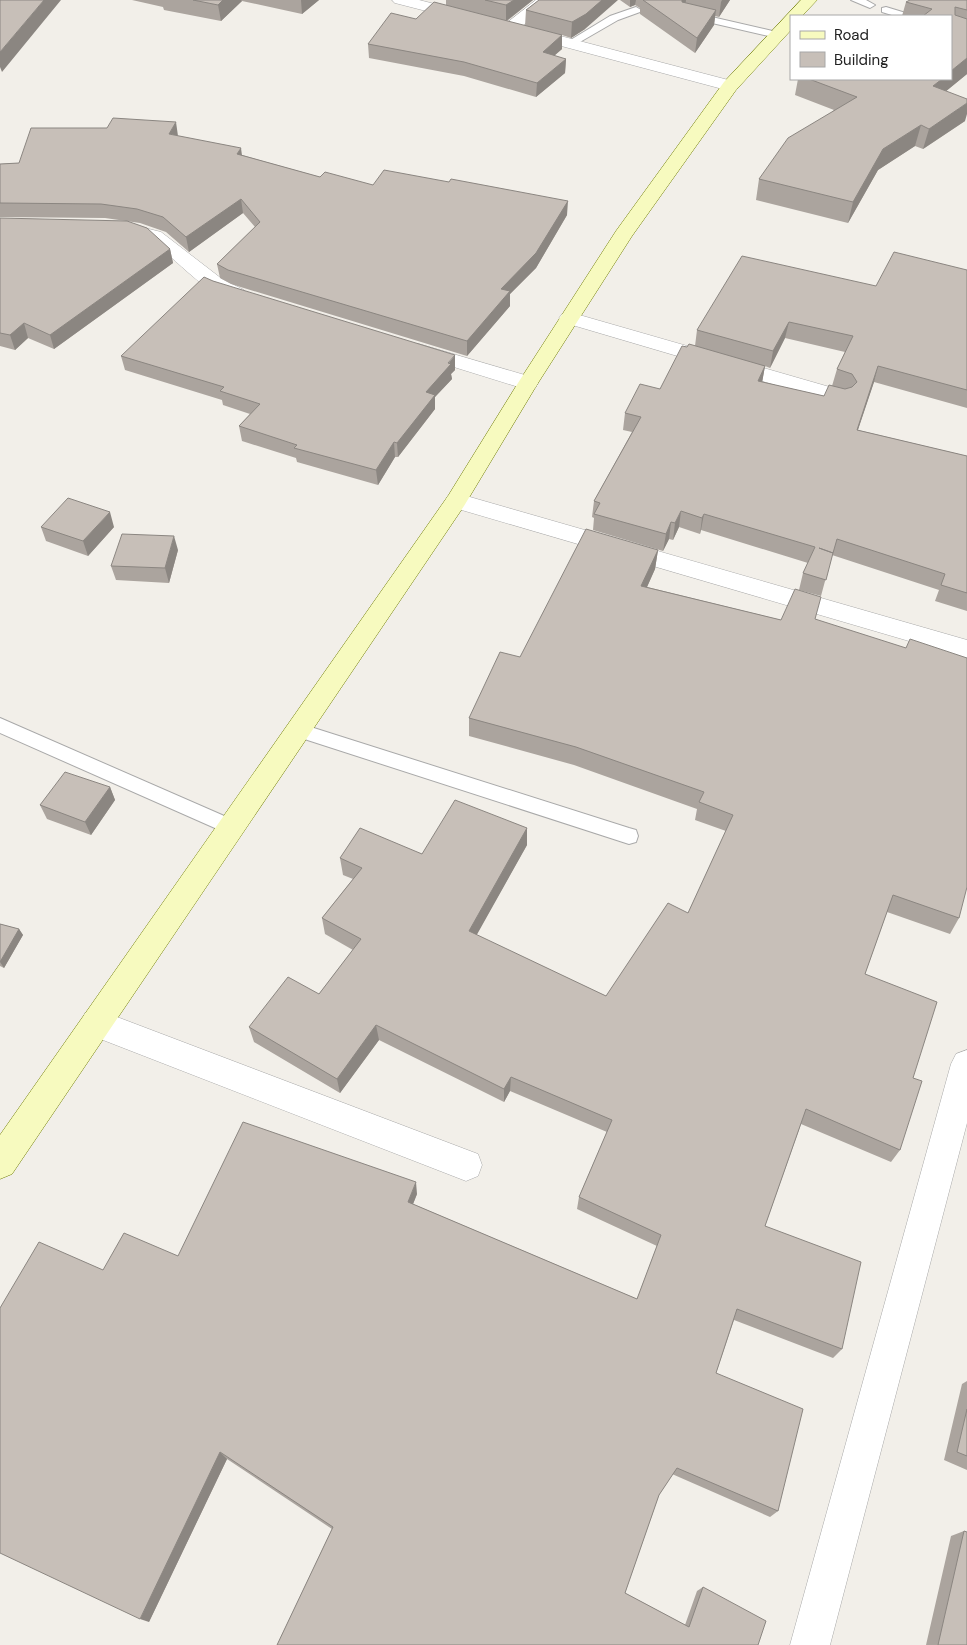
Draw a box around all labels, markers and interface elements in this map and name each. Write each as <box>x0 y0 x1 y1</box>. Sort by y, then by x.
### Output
legend <box>790 15 952 80</box>
text: Road <box>834 25 869 45</box>
text: Building <box>834 50 889 70</box>

